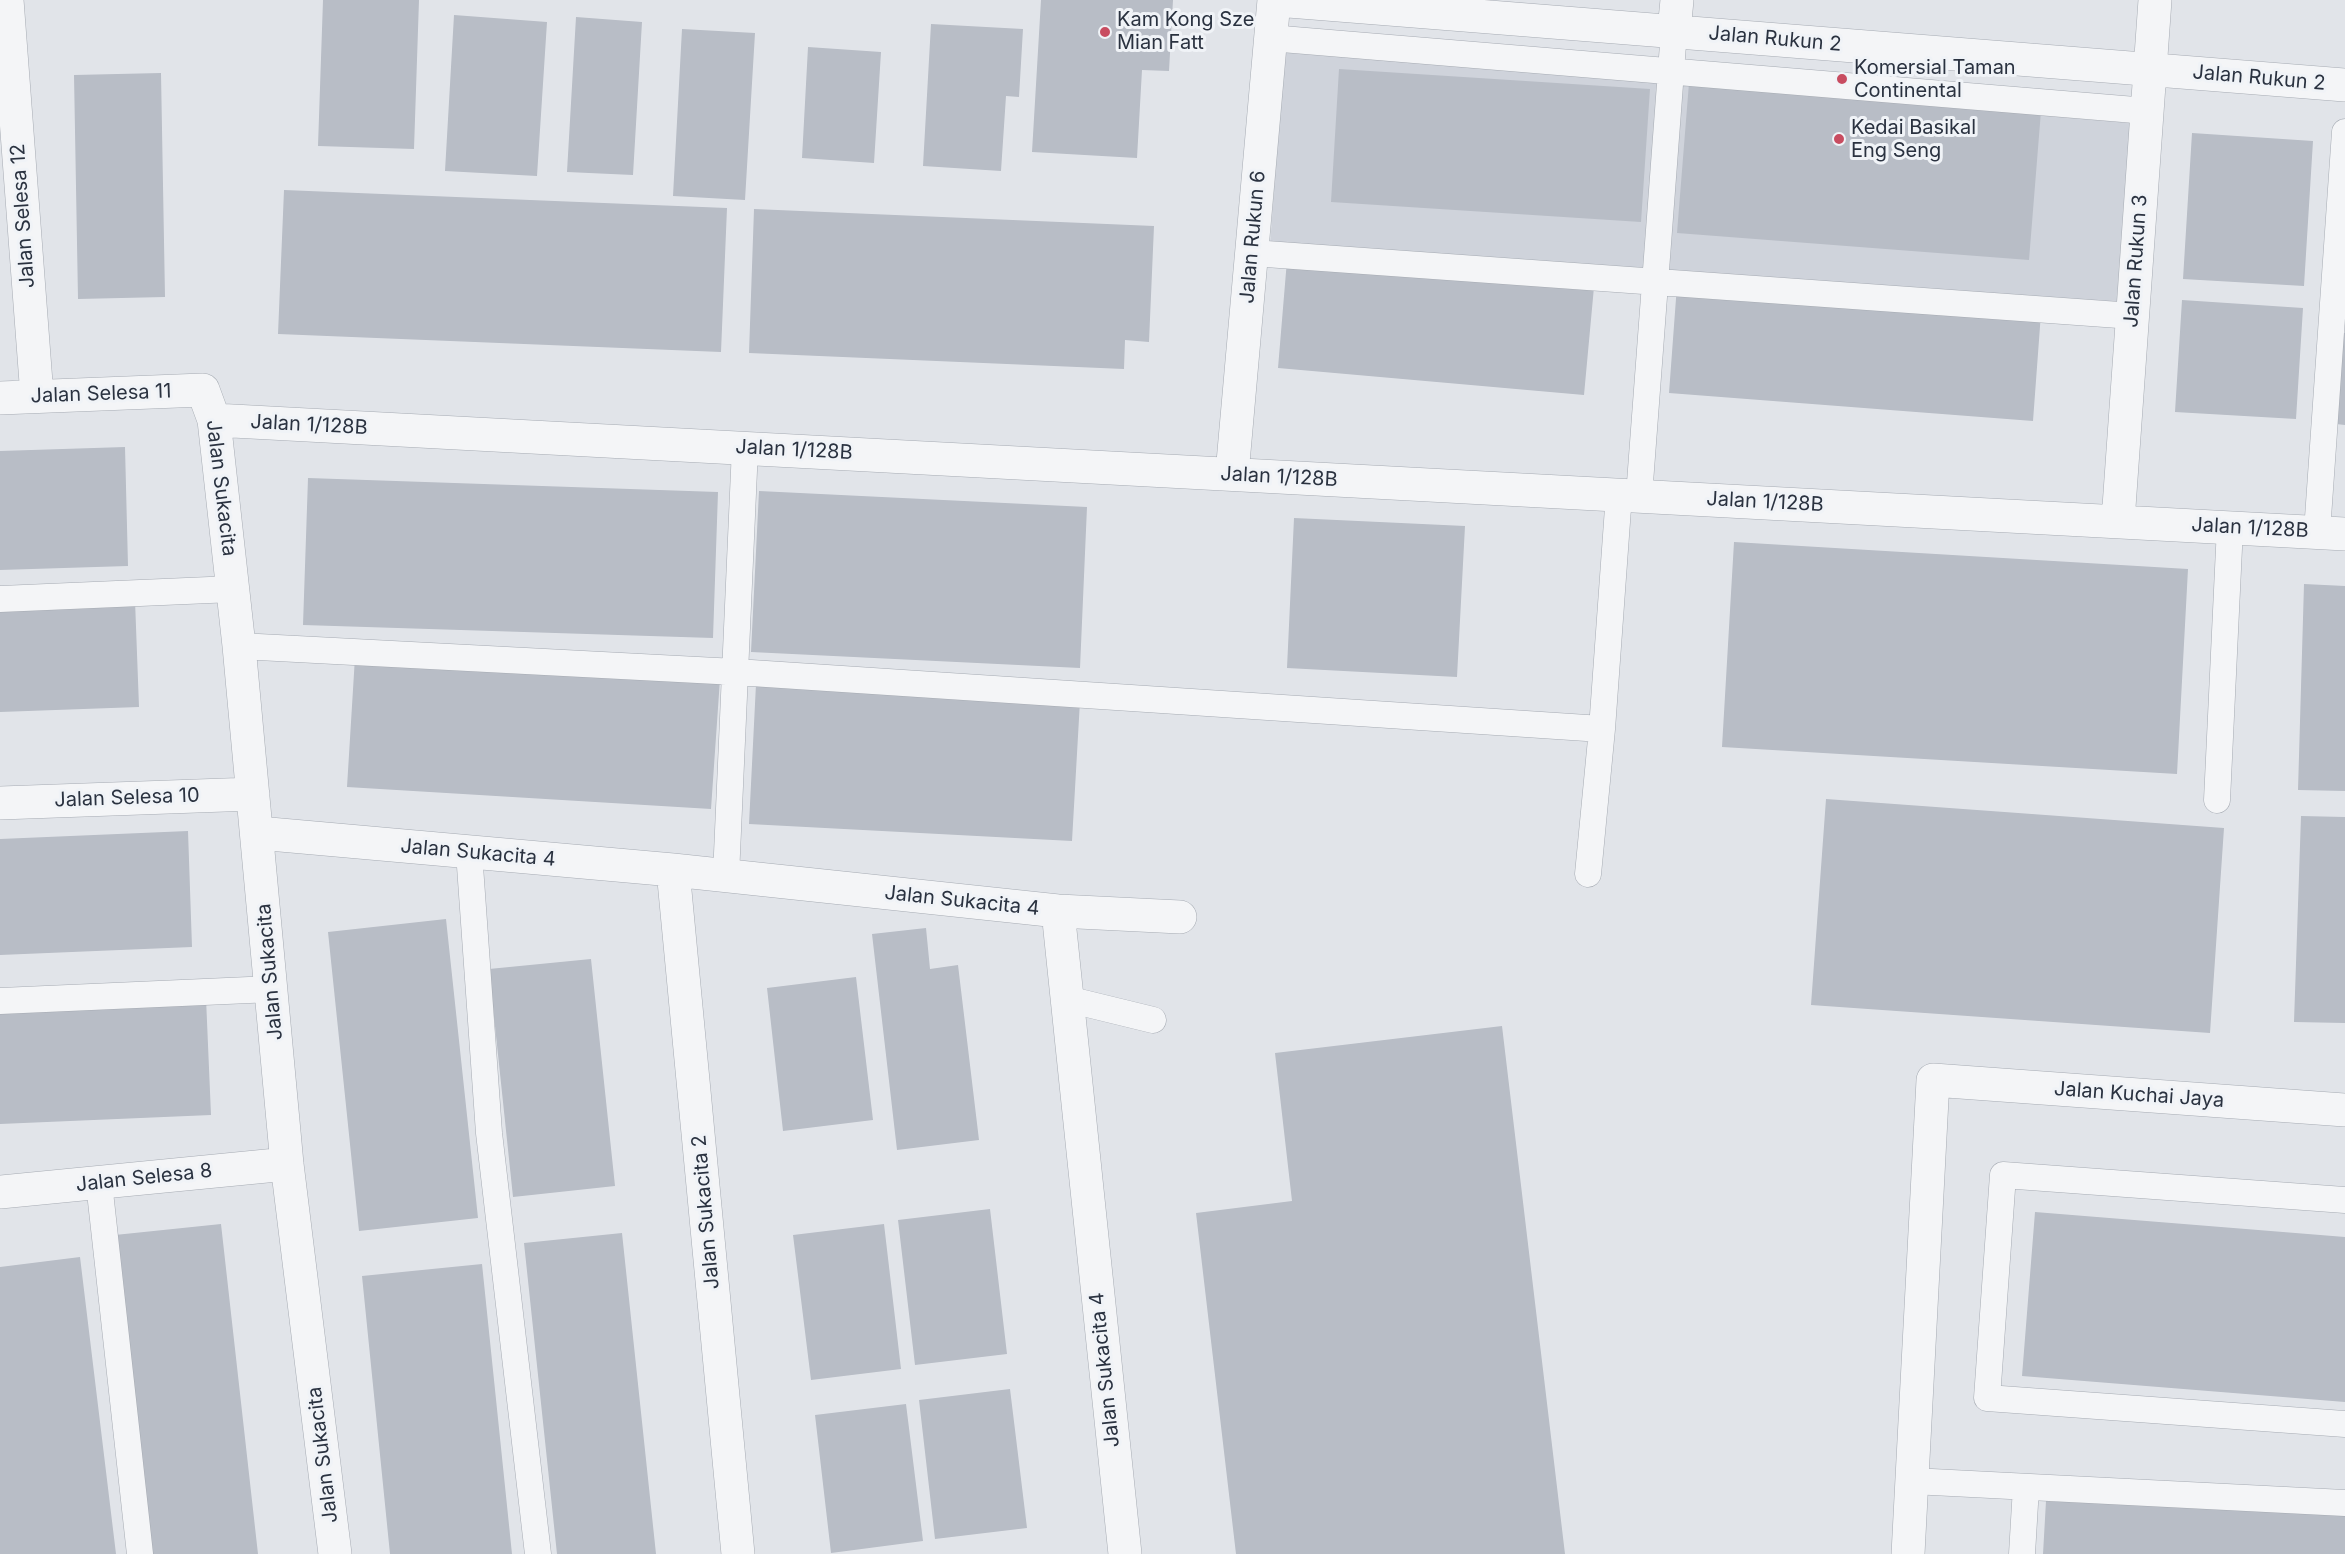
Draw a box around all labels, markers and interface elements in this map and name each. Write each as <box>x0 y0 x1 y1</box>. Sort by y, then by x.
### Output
place label: Kam Kong Sze Mian Fatt <box>1117 8 1254 55</box>
street label: Jalan Rukun 2 <box>1708 21 1842 57</box>
marker: Kam Kong Sze Mian Fatt <box>1098 25 1112 39</box>
place label: Komersial Taman Continental <box>1854 56 2016 103</box>
street label: Jalan Rukun 2 <box>2192 60 2326 96</box>
marker: Komersial Taman Continental <box>1835 72 1849 86</box>
place label: Kedai Basikal Eng Seng <box>1851 116 1976 163</box>
marker: Kedai Basikal Eng Seng <box>1832 132 1846 146</box>
street label: Jalan Selesa 12 <box>6 143 40 289</box>
street label: Jalan Rukun 6 <box>1235 169 1271 305</box>
street label: Jalan Rukun 3 <box>2119 194 2153 328</box>
street label: Jalan Selesa 11 <box>30 380 172 408</box>
street label: Jalan 1/128B <box>250 410 368 440</box>
street label: Jalan Sukacita <box>201 418 241 558</box>
street label: Jalan 1/128B <box>735 435 853 465</box>
street label: Jalan 1/128B <box>1220 462 1338 492</box>
street label: Jalan 1/128B <box>1706 487 1824 517</box>
street label: Jalan 1/128B <box>2191 513 2309 543</box>
street label: Jalan Selesa 10 <box>54 783 200 813</box>
street label: Jalan Sukacita 4 <box>399 834 557 872</box>
street label: Jalan Sukacita 4 <box>883 881 1041 921</box>
street label: Jalan Sukacita <box>252 903 288 1041</box>
street label: Jalan Kuchai Jaya <box>2053 1077 2225 1113</box>
street label: Jalan Sukacita 2 <box>687 1134 725 1290</box>
street label: Jalan Selesa 8 <box>75 1159 213 1197</box>
street label: Jalan Sukacita 4 <box>1085 1291 1125 1449</box>
street label: Jalan Sukacita <box>303 1385 343 1525</box>

